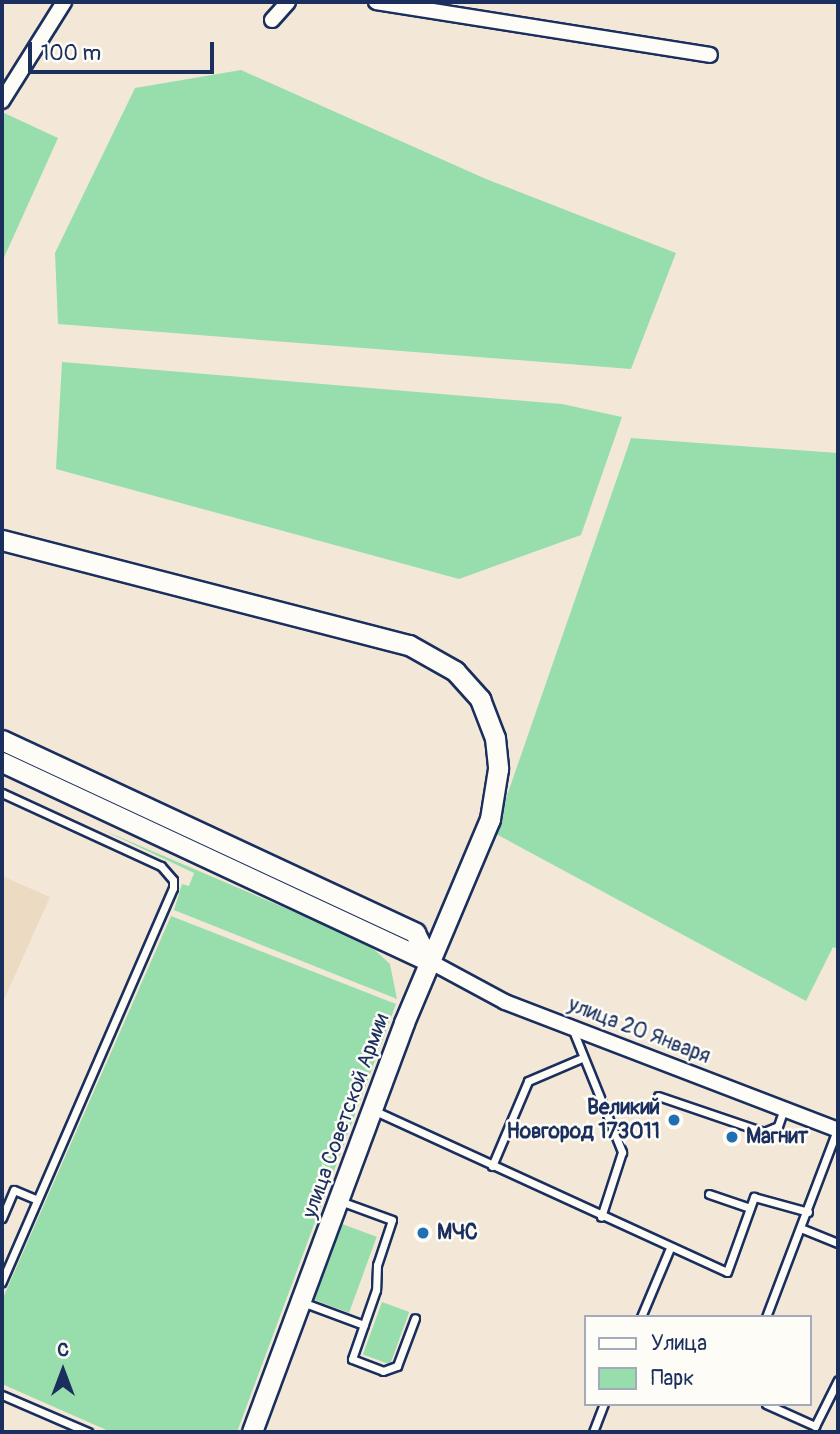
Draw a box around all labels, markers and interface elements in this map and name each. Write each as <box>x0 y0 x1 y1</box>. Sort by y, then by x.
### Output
scale bar <box>32 28 217 72</box>
text: 100 m <box>41 40 101 67</box>
street label: улица 20 Января <box>564 992 714 1070</box>
street label: улица Советской Армии <box>297 1010 395 1222</box>
place label: Великий Новгород 173011 <box>507 1095 660 1145</box>
marker: Великий Новгород 173011 <box>666 1112 682 1128</box>
place label: Магнит <box>746 1124 808 1150</box>
marker: Магнит <box>724 1129 740 1145</box>
place label: МЧС <box>437 1220 478 1246</box>
marker: МЧС <box>415 1225 431 1241</box>
legend <box>584 1315 812 1406</box>
text: Улица <box>651 1330 707 1357</box>
north arrow <box>28 1336 98 1406</box>
text: С <box>57 1338 69 1362</box>
text: Парк <box>651 1365 694 1392</box>

